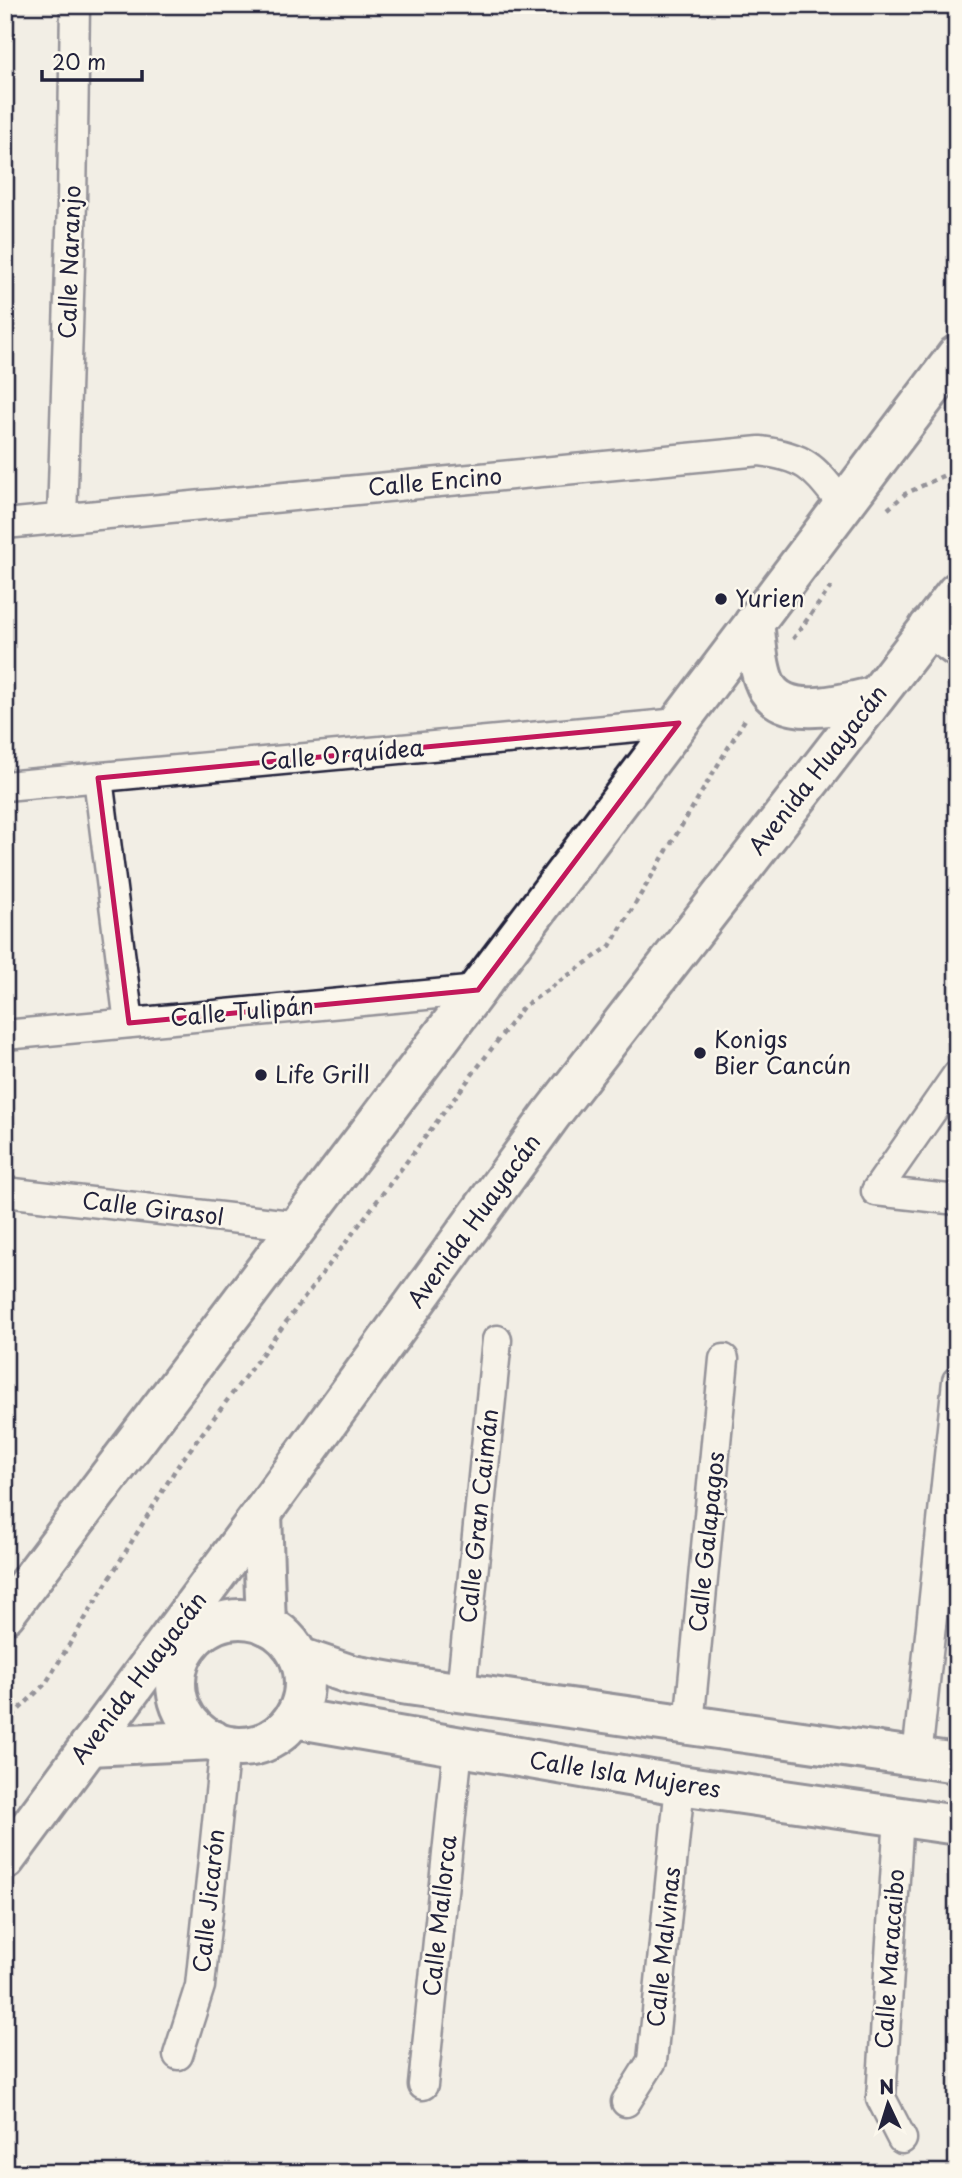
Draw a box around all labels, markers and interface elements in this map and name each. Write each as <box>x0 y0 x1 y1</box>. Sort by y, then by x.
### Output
scale bar <box>42 38 142 82</box>
text: 20 m <box>52 45 106 77</box>
street label: Calle Naranjo <box>48 184 89 339</box>
street label: Calle Encino <box>366 457 503 504</box>
place label: Yurien <box>735 580 805 615</box>
marker: Yurien <box>713 591 729 607</box>
street label: Avenida Huayacán <box>739 676 895 862</box>
street label: Calle Orquídea <box>259 729 426 778</box>
street label: Calle Tulipán <box>169 987 315 1034</box>
place label: Konigs Bier Cancún <box>714 1021 851 1082</box>
marker: Konigs Bier Cancún <box>692 1045 708 1061</box>
place label: Life Grill <box>275 1056 370 1091</box>
marker: Life Grill <box>253 1067 269 1083</box>
street label: Avenida Huayacán <box>398 1126 548 1314</box>
street label: Calle Girasol <box>80 1181 226 1234</box>
street label: Calle Gran Caimán <box>449 1407 506 1625</box>
street label: Calle Galapagos <box>679 1450 732 1634</box>
street label: Avenida Huayacán <box>61 1584 214 1771</box>
street label: Calle Isla Mujeres <box>527 1741 723 1806</box>
street label: Calle Jicarón <box>183 1827 232 1974</box>
street label: Calle Mallorca <box>413 1833 464 1998</box>
street label: Calle Malvinas <box>637 1865 688 2029</box>
street label: Calle Maracaibo <box>865 1868 912 2050</box>
north arrow <box>853 2070 923 2140</box>
text: N <box>878 2072 895 2101</box>

